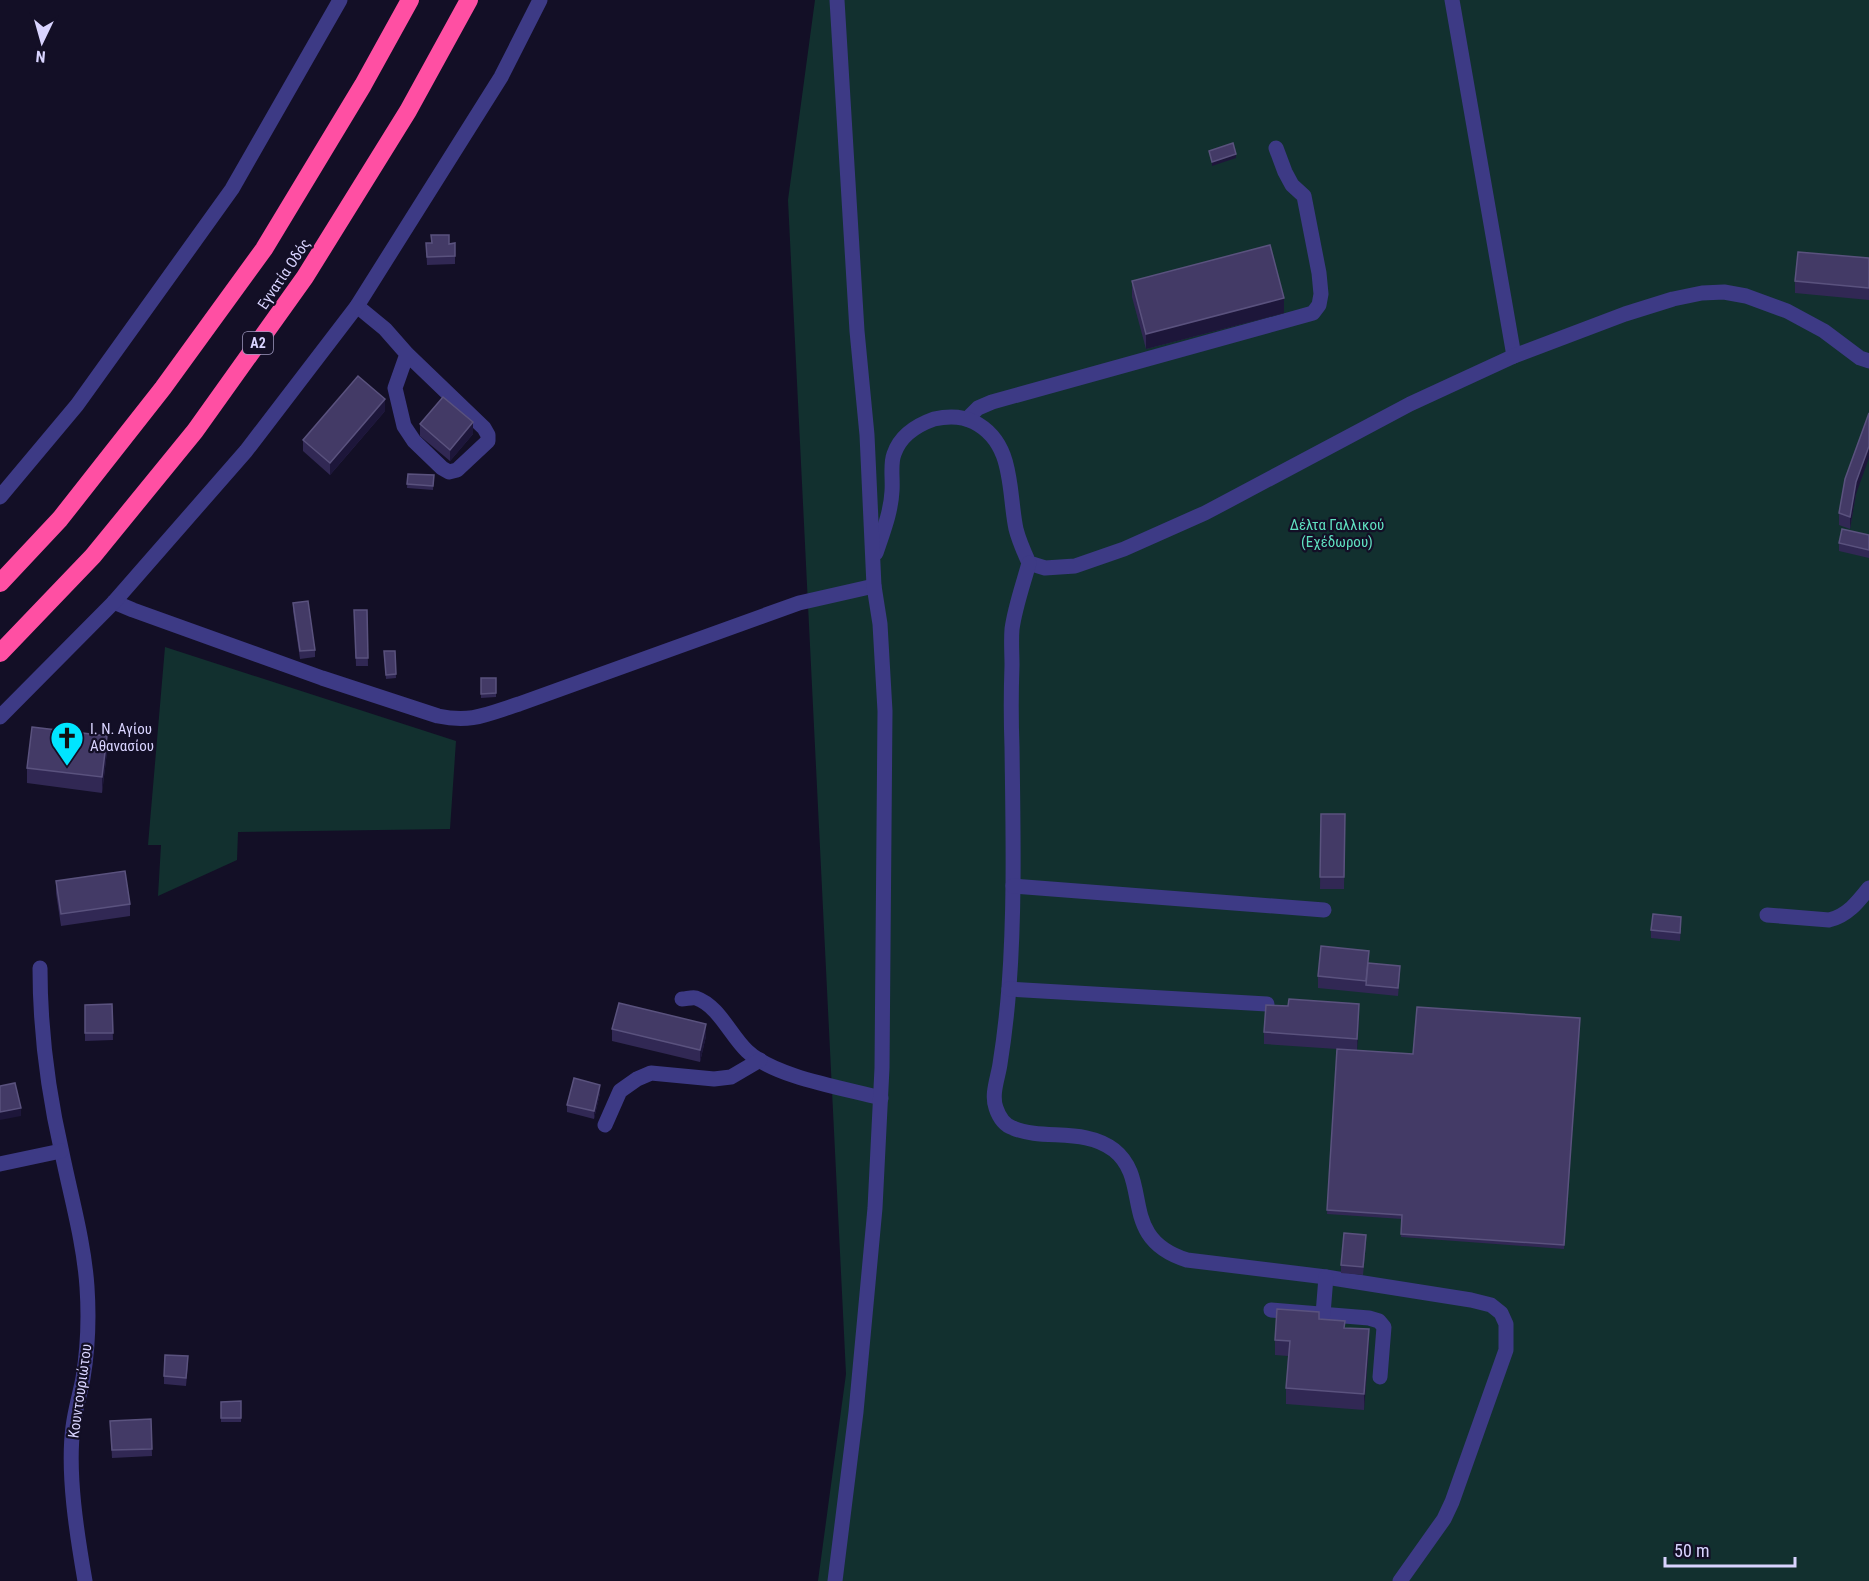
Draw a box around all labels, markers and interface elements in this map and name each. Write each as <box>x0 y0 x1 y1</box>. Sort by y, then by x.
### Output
north arrow <box>12 12 72 72</box>
text: N <box>35 47 46 66</box>
street label: Εγνατία Οδός <box>254 235 314 313</box>
road number: Α2 <box>243 332 273 354</box>
park label: Δέλτα Γαλλικού (Εχέδωρου) <box>1290 516 1384 551</box>
church icon: Ι. Ν. Αγίου Αθανασίου <box>49 720 85 767</box>
place label: Ι. Ν. Αγίου Αθανασίου <box>90 720 154 755</box>
street label: Κουντουριώτου <box>64 1343 96 1439</box>
scale bar <box>1665 1530 1796 1568</box>
text: 50 m <box>1674 1540 1709 1561</box>

